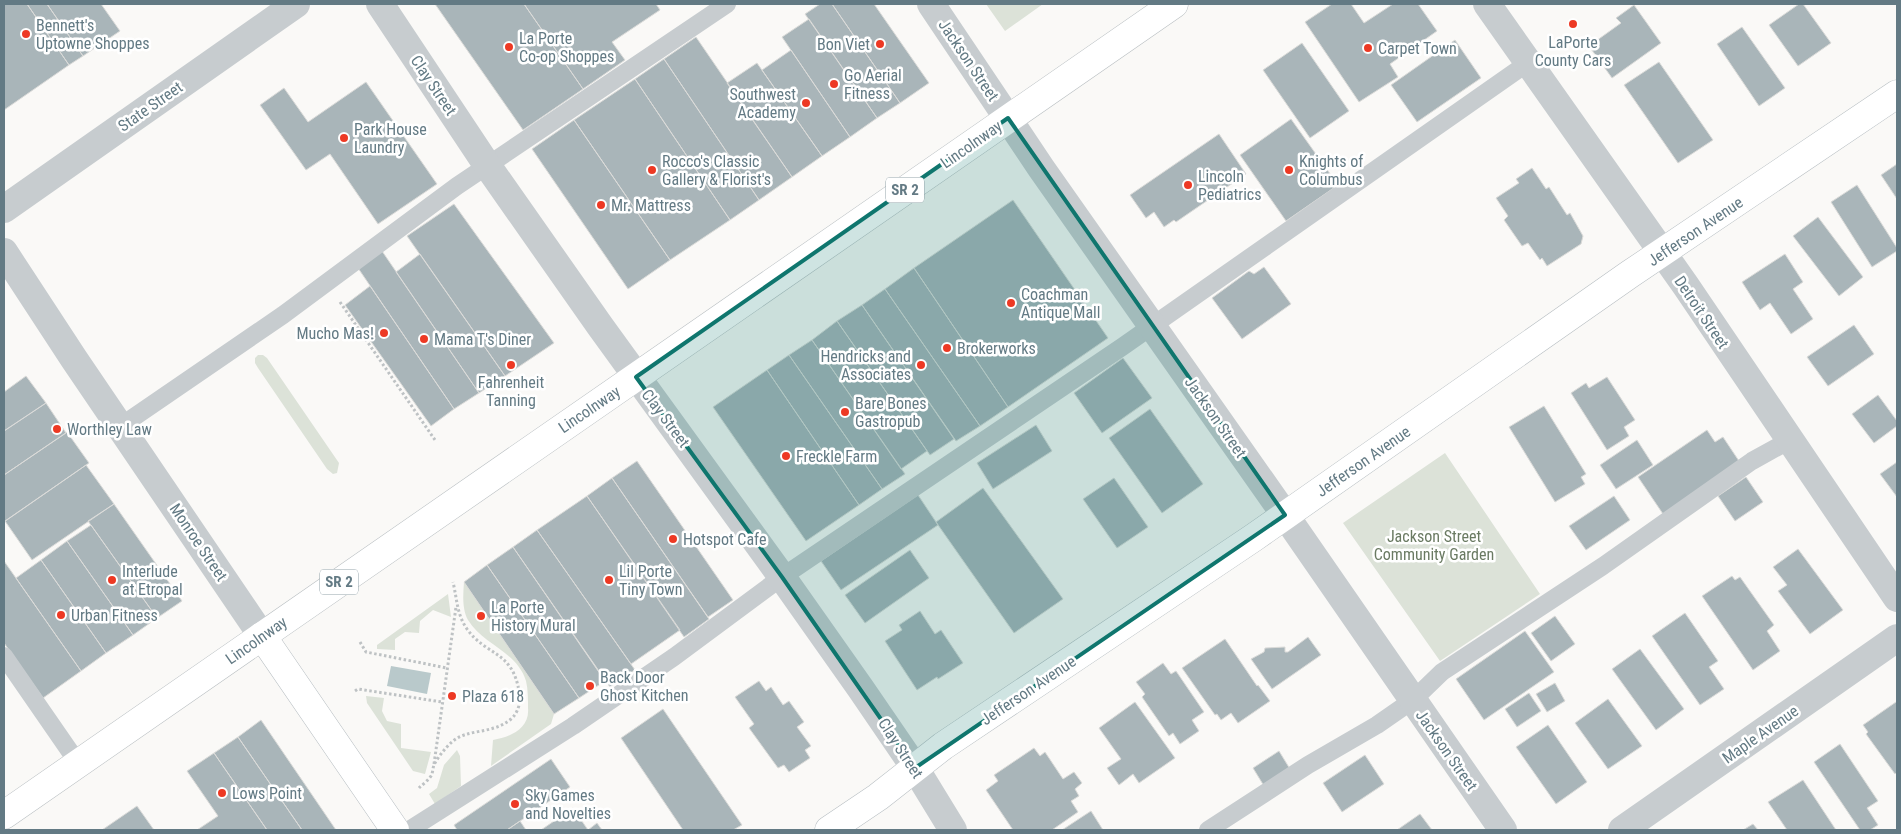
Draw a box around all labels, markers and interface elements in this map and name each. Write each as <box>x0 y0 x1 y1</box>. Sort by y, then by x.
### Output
place label: Bennett's Uptowne Shoppes <box>36 16 149 53</box>
street label: Jackson Street <box>934 16 1003 105</box>
marker: LaPorte County Cars <box>1567 18 1579 30</box>
marker: Bennett's Uptowne Shoppes <box>20 28 32 40</box>
place label: La Porte Co-op Shoppes <box>519 29 614 66</box>
place label: LaPorte County Cars <box>1535 33 1611 70</box>
place label: Bon Viet <box>817 35 870 54</box>
marker: Bon Viet <box>874 38 886 50</box>
place label: Carpet Town <box>1378 39 1457 58</box>
marker: La Porte Co-op Shoppes <box>503 41 515 53</box>
marker: Carpet Town <box>1362 42 1374 54</box>
street label: Clay Street <box>407 52 461 119</box>
place label: Go Aerial Fitness <box>844 66 902 103</box>
street label: State Street <box>114 77 186 135</box>
marker: Go Aerial Fitness <box>828 78 840 90</box>
place label: Southwest Academy <box>730 85 796 122</box>
marker: Southwest Academy <box>800 97 812 109</box>
street label: Lincolnway <box>937 116 1006 172</box>
place label: Park House Laundry <box>354 120 427 157</box>
marker: Park House Laundry <box>338 132 350 144</box>
place label: Rocco's Classic Gallery & Florist's <box>662 152 771 189</box>
place label: Knights of Columbus <box>1299 152 1363 189</box>
marker: Rocco's Classic Gallery & Florist's <box>646 164 658 176</box>
marker: Knights of Columbus <box>1283 164 1295 176</box>
place label: Lincoln Pediatrics <box>1198 167 1262 204</box>
road number: SR 2 <box>886 178 924 202</box>
marker: Lincoln Pediatrics <box>1182 179 1194 191</box>
street label: Jefferson Avenue <box>1644 193 1746 270</box>
place label: Mr. Mattress <box>611 196 691 215</box>
marker: Mr. Mattress <box>595 199 607 211</box>
street label: Detroit Street <box>1670 272 1733 353</box>
place label: Coachman Antique Mall <box>1021 285 1100 322</box>
marker: Coachman Antique Mall <box>1005 297 1017 309</box>
place label: Mucho Mas! <box>296 324 374 343</box>
marker: Mucho Mas! <box>378 327 390 339</box>
place label: Mama T's Diner <box>434 330 531 349</box>
marker: Mama T's Diner <box>418 333 430 345</box>
place label: Brokerworks <box>957 339 1036 358</box>
marker: Brokerworks <box>941 342 953 354</box>
place label: Hendricks and Associates <box>820 347 911 384</box>
marker: Fahrenheit Tanning <box>505 359 517 371</box>
marker: Hendricks and Associates <box>915 359 927 371</box>
place label: Fahrenheit Tanning <box>478 373 544 410</box>
street label: Jackson Street <box>1181 373 1251 462</box>
street label: Lincolnway <box>555 382 624 437</box>
street label: Clay Street <box>638 385 694 451</box>
place label: Bare Bones Gastropub <box>855 394 927 431</box>
marker: Bare Bones Gastropub <box>839 406 851 418</box>
place label: Worthley Law <box>67 420 152 439</box>
street label: Jefferson Avenue <box>1313 422 1414 501</box>
marker: Worthley Law <box>51 423 63 435</box>
place label: Freckle Farm <box>796 447 877 466</box>
marker: Freckle Farm <box>780 450 792 462</box>
street label: Monroe Street <box>166 500 232 585</box>
park label: Jackson Street Community Garden <box>1374 527 1494 564</box>
place label: Hotspot Cafe <box>683 530 766 549</box>
marker: Hotspot Cafe <box>667 533 679 545</box>
place label: Interlude at Etropal <box>122 562 183 599</box>
place label: Lil Porte Tiny Town <box>619 562 683 599</box>
road number: SR 2 <box>320 570 358 594</box>
marker: Interlude at Etropal <box>106 574 118 586</box>
marker: Lil Porte Tiny Town <box>603 574 615 586</box>
place label: La Porte History Mural <box>491 598 576 635</box>
place label: Urban Fitness <box>71 606 158 625</box>
marker: Urban Fitness <box>55 609 67 621</box>
marker: La Porte History Mural <box>475 610 487 622</box>
street label: Lincolnway <box>222 612 291 668</box>
street label: Jefferson Avenue <box>977 652 1079 729</box>
place label: Back Door Ghost Kitchen <box>600 668 688 705</box>
marker: Back Door Ghost Kitchen <box>584 680 596 692</box>
place label: Plaza 618 <box>462 687 524 706</box>
marker: Plaza 618 <box>446 690 458 702</box>
street label: Maple Avenue <box>1719 701 1802 768</box>
street label: Jackson Street <box>1412 706 1482 795</box>
street label: Clay Street <box>874 715 927 782</box>
place label: Lows Point <box>232 784 302 803</box>
place label: Sky Games and Novelties <box>525 786 611 823</box>
marker: Lows Point <box>216 787 228 799</box>
marker: Sky Games and Novelties <box>509 798 521 810</box>

